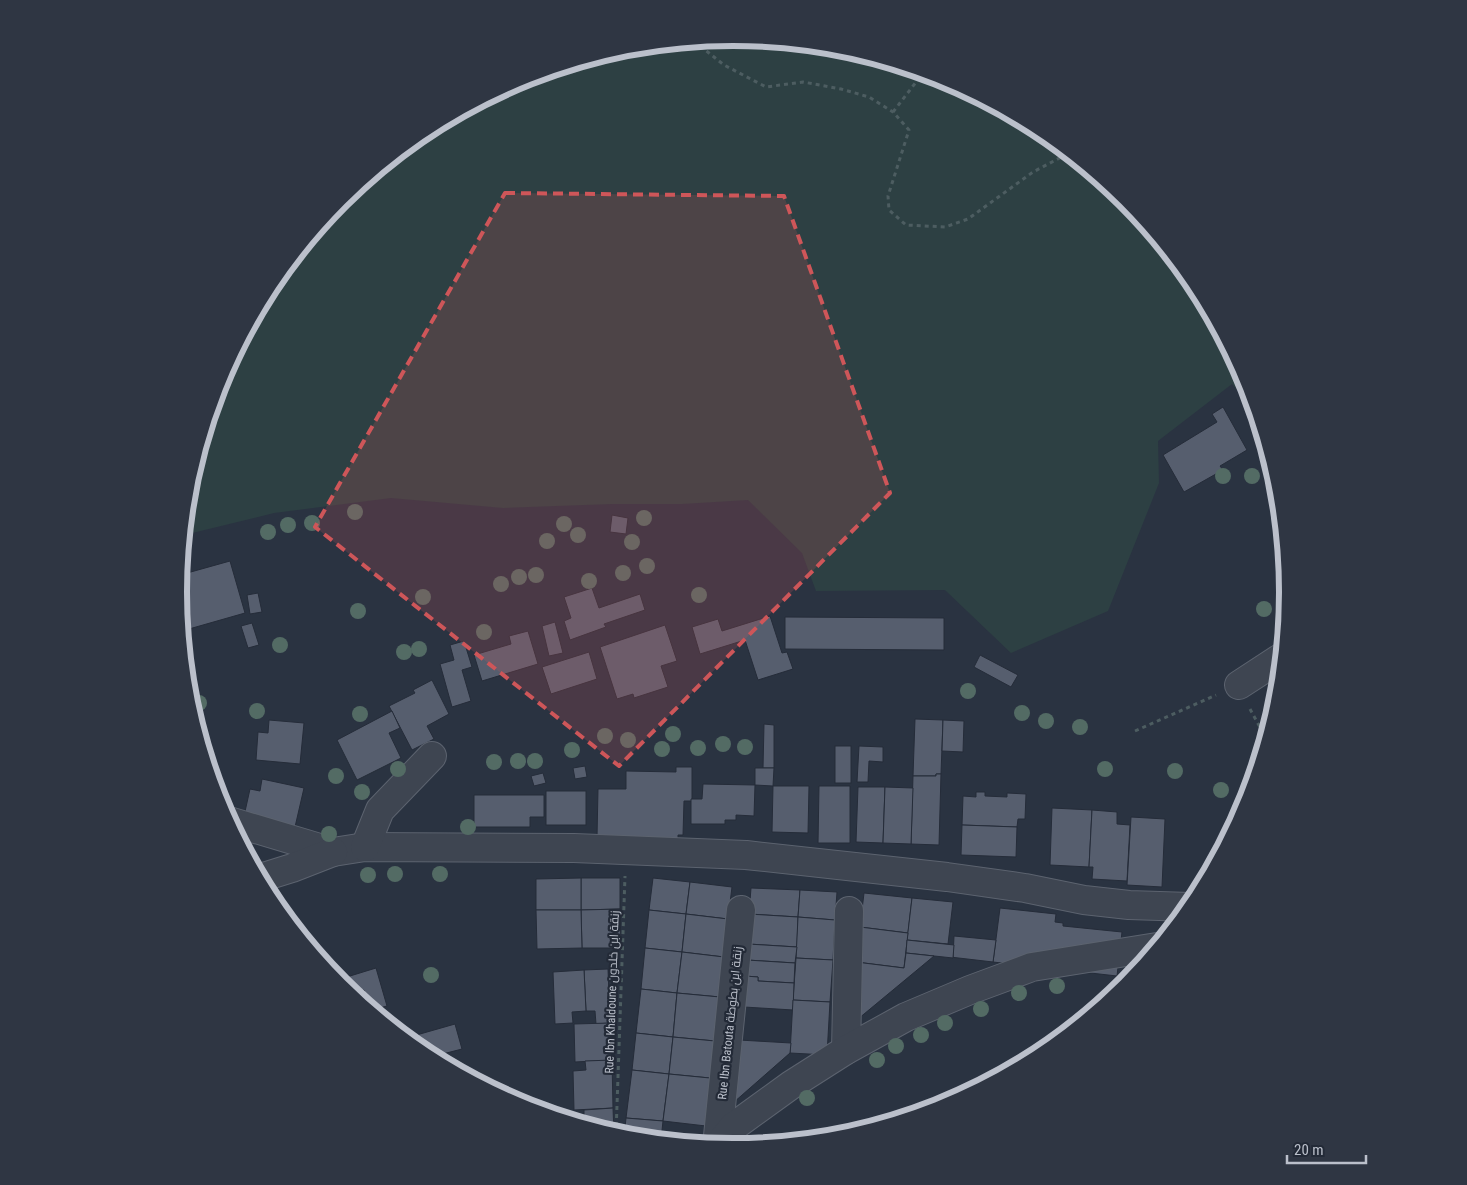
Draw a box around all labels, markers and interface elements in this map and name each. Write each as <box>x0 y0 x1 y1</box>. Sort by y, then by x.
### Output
street label: Rue Ibn Khaldoune زنقة ابن خلدون <box>602 910 622 1074</box>
street label: Rue Ibn Batouta زنقة ابن بطوطة <box>715 946 745 1100</box>
scale bar <box>1287 1132 1366 1164</box>
text: 20 m <box>1294 1141 1324 1159</box>

